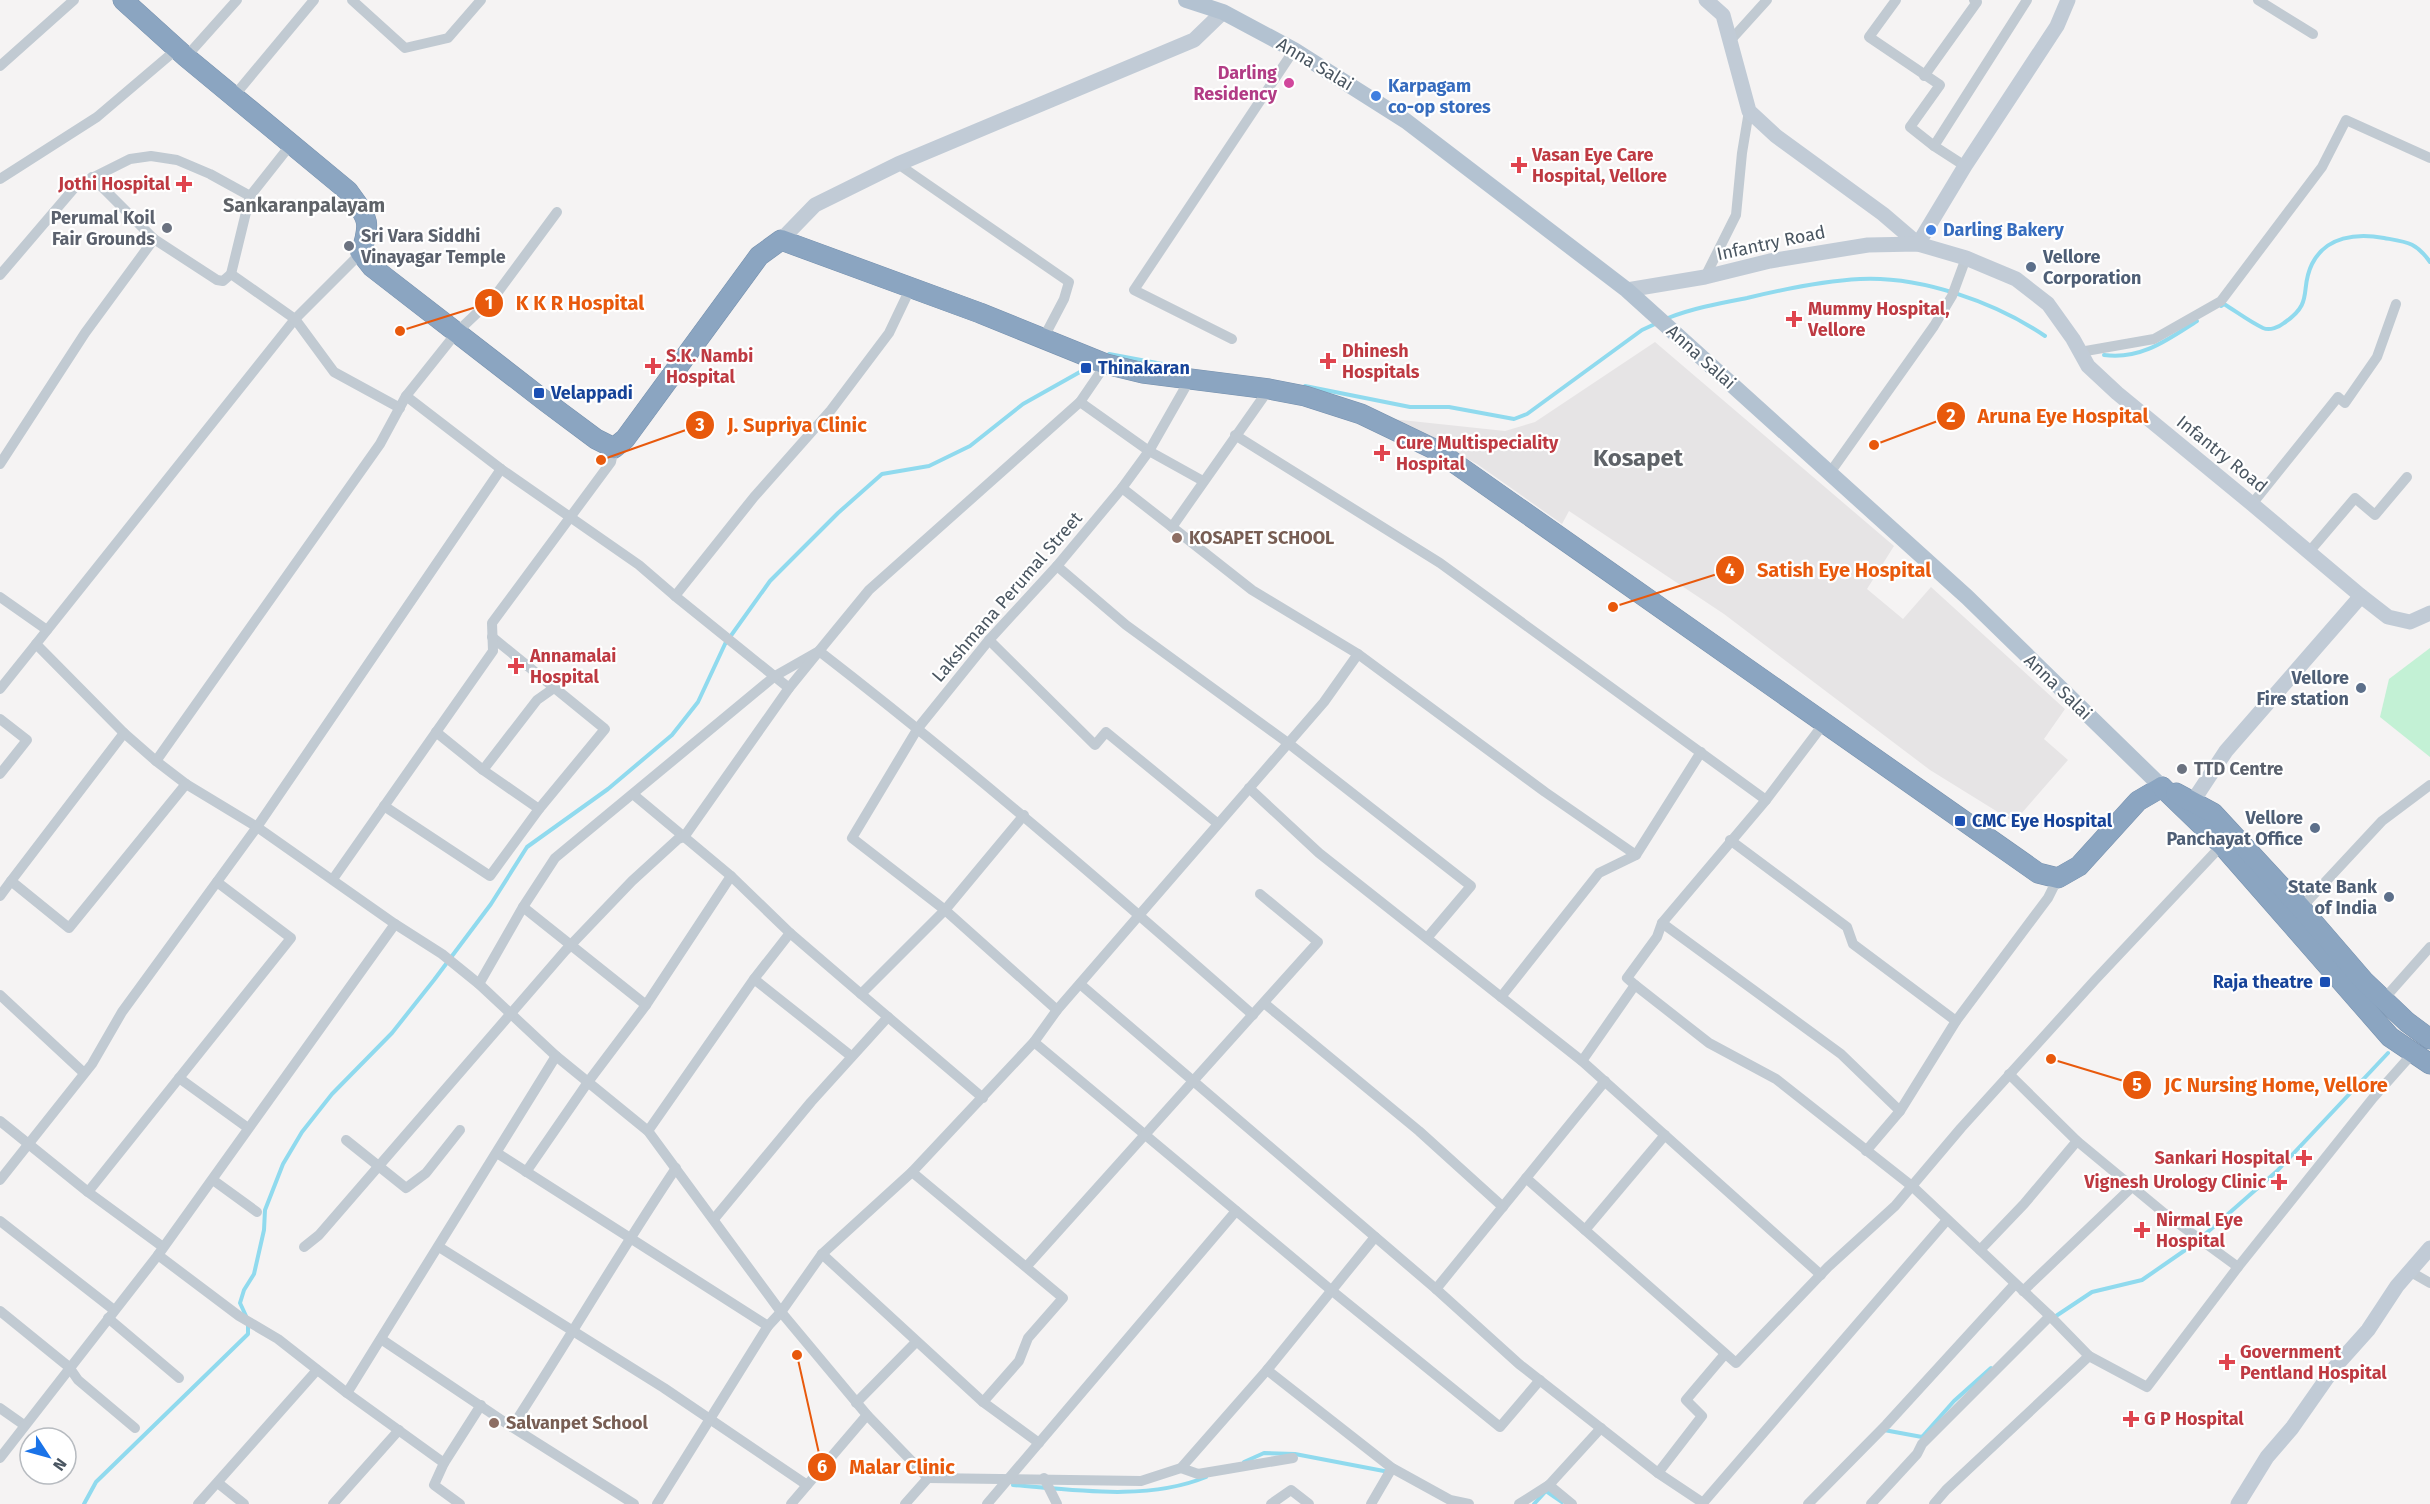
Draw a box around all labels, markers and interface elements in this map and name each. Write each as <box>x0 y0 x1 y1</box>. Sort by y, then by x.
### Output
street label: Anna Salai <box>1273 33 1357 95</box>
place label: Darling Residency <box>1193 62 1278 105</box>
place label: Karpagam co-op stores <box>1388 75 1491 118</box>
marker: Darling Residency <box>1282 76 1296 90</box>
marker: Karpagam co-op stores <box>1369 89 1383 103</box>
place label: Vasan Eye Care Hospital, Vellore <box>1531 144 1667 187</box>
marker: Vasan Eye Care Hospital, Vellore <box>1510 156 1528 174</box>
place label: Jothi Hospital <box>57 173 171 195</box>
marker: Jothi Hospital <box>175 175 193 193</box>
district label: Sankaranpalayam <box>223 193 385 217</box>
place label: Perumal Koil Fair Grounds <box>51 207 156 250</box>
place label: Darling Bakery <box>1943 219 2064 241</box>
marker: Perumal Koil Fair Grounds <box>160 221 174 235</box>
street label: Infantry Road <box>1715 221 1827 265</box>
marker: Darling Bakery <box>1924 223 1938 237</box>
place label: Sri Vara Siddhi Vinayagar Temple <box>360 225 506 268</box>
marker: Sri Vara Siddhi Vinayagar Temple <box>342 239 356 253</box>
place label: Vellore Corporation <box>2042 246 2141 289</box>
marker: Vellore Corporation <box>2024 260 2038 274</box>
callout: K K R Hospital <box>474 284 657 322</box>
text: K K R Hospital <box>516 291 644 315</box>
text: 1 <box>485 292 493 314</box>
place label: Mummy Hospital, Vellore <box>1807 298 1950 341</box>
marker: Mummy Hospital, Vellore <box>1785 310 1803 328</box>
street label: Anna Salai <box>1662 320 1740 394</box>
place label: Dhinesh Hospitals <box>1342 340 1420 383</box>
place label: S.K. Nambi Hospital <box>666 345 753 388</box>
marker: Dhinesh Hospitals <box>1319 352 1337 370</box>
marker: S.K. Nambi Hospital <box>644 357 662 375</box>
place label: Thinakaran <box>1098 357 1190 379</box>
marker: Thinakaran <box>1079 361 1093 375</box>
place label: Velappadi <box>550 382 633 404</box>
marker: Velappadi <box>532 386 546 400</box>
callout: Aruna Eye Hospital <box>1936 397 2161 435</box>
text: Aruna Eye Hospital <box>1976 404 2149 428</box>
text: 2 <box>1946 405 1956 427</box>
callout: J. Supriya Clinic <box>685 406 878 444</box>
street label: Infantry Road <box>2172 411 2272 497</box>
text: J. Supriya Clinic <box>726 413 867 437</box>
text: 3 <box>694 414 705 436</box>
place label: Cure Multispeciality Hospital <box>1396 432 1559 475</box>
marker: Cure Multispeciality Hospital <box>1373 444 1391 462</box>
district label: Kosapet <box>1593 444 1684 472</box>
street label: Lakshmana Perumal Street <box>927 507 1087 687</box>
place label: KOSAPET SCHOOL <box>1189 527 1334 549</box>
marker: KOSAPET SCHOOL <box>1170 531 1184 545</box>
callout: Satish Eye Hospital <box>1715 551 1943 589</box>
text: Satish Eye Hospital <box>1757 558 1931 582</box>
text: 4 <box>1725 559 1735 581</box>
place label: Annamalai Hospital <box>529 645 616 688</box>
street label: Anna Salai <box>2020 649 2096 725</box>
marker: Annamalai Hospital <box>507 657 525 675</box>
place label: Vellore Fire station <box>2257 667 2349 710</box>
marker: Vellore Fire station <box>2354 681 2368 695</box>
place label: TTD Centre <box>2194 758 2283 780</box>
marker: TTD Centre <box>2175 762 2189 776</box>
place label: Vellore Panchayat Office <box>2166 807 2303 850</box>
place label: CMC Eye Hospital <box>1972 810 2113 832</box>
marker: CMC Eye Hospital <box>1953 814 1967 828</box>
marker: Vellore Panchayat Office <box>2308 821 2322 835</box>
place label: State Bank of India <box>2288 876 2378 919</box>
marker: State Bank of India <box>2382 890 2396 904</box>
place label: Raja theatre <box>2213 971 2313 993</box>
marker: Raja theatre <box>2318 975 2332 989</box>
callout: JC Nursing Home, Vellore <box>2122 1066 2400 1104</box>
text: JC Nursing Home, Vellore <box>2163 1073 2388 1097</box>
text: 5 <box>2132 1074 2142 1096</box>
place label: Sankari Hospital <box>2155 1147 2291 1169</box>
marker: Sankari Hospital <box>2295 1149 2313 1167</box>
place label: Vignesh Urology Clinic <box>2083 1171 2266 1193</box>
marker: Vignesh Urology Clinic <box>2270 1173 2288 1191</box>
place label: Nirmal Eye Hospital <box>2156 1209 2243 1252</box>
marker: Nirmal Eye Hospital <box>2133 1221 2151 1239</box>
place label: Government Pentland Hospital <box>2240 1341 2387 1384</box>
marker: Government Pentland Hospital <box>2218 1353 2236 1371</box>
place label: G P Hospital <box>2144 1408 2244 1430</box>
marker: G P Hospital <box>2122 1410 2140 1428</box>
place label: Salvanpet School <box>506 1412 648 1434</box>
marker: Salvanpet School <box>487 1416 501 1430</box>
north arrow <box>18 1426 78 1486</box>
callout: Malar Clinic <box>807 1448 967 1486</box>
text: N <box>49 1455 71 1474</box>
text: Malar Clinic <box>849 1455 955 1479</box>
text: 6 <box>817 1456 827 1478</box>

